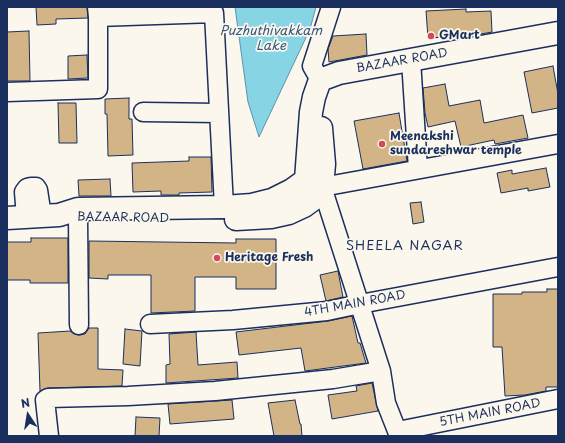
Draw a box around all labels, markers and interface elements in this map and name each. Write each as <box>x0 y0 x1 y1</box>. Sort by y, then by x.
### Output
water label: Puzhuthivakkam Lake <box>220 23 322 54</box>
place label: GMart <box>439 29 480 43</box>
marker: GMart <box>426 31 436 41</box>
street label: BAZAAR ROAD <box>355 46 449 76</box>
place label: Meenakshi sundareshwar temple <box>390 130 522 158</box>
marker: Meenakshi sundareshwar temple <box>377 139 387 149</box>
street label: BAZAAR ROAD <box>77 210 169 226</box>
district label: SHEELA NAGAR <box>346 238 464 254</box>
place label: Heritage Fresh <box>225 251 313 265</box>
marker: Heritage Fresh <box>212 253 222 263</box>
street label: 4TH MAIN ROAD <box>303 288 407 320</box>
text: N <box>19 394 31 412</box>
north arrow <box>8 395 48 435</box>
street label: 5TH MAIN ROAD <box>438 396 542 430</box>

